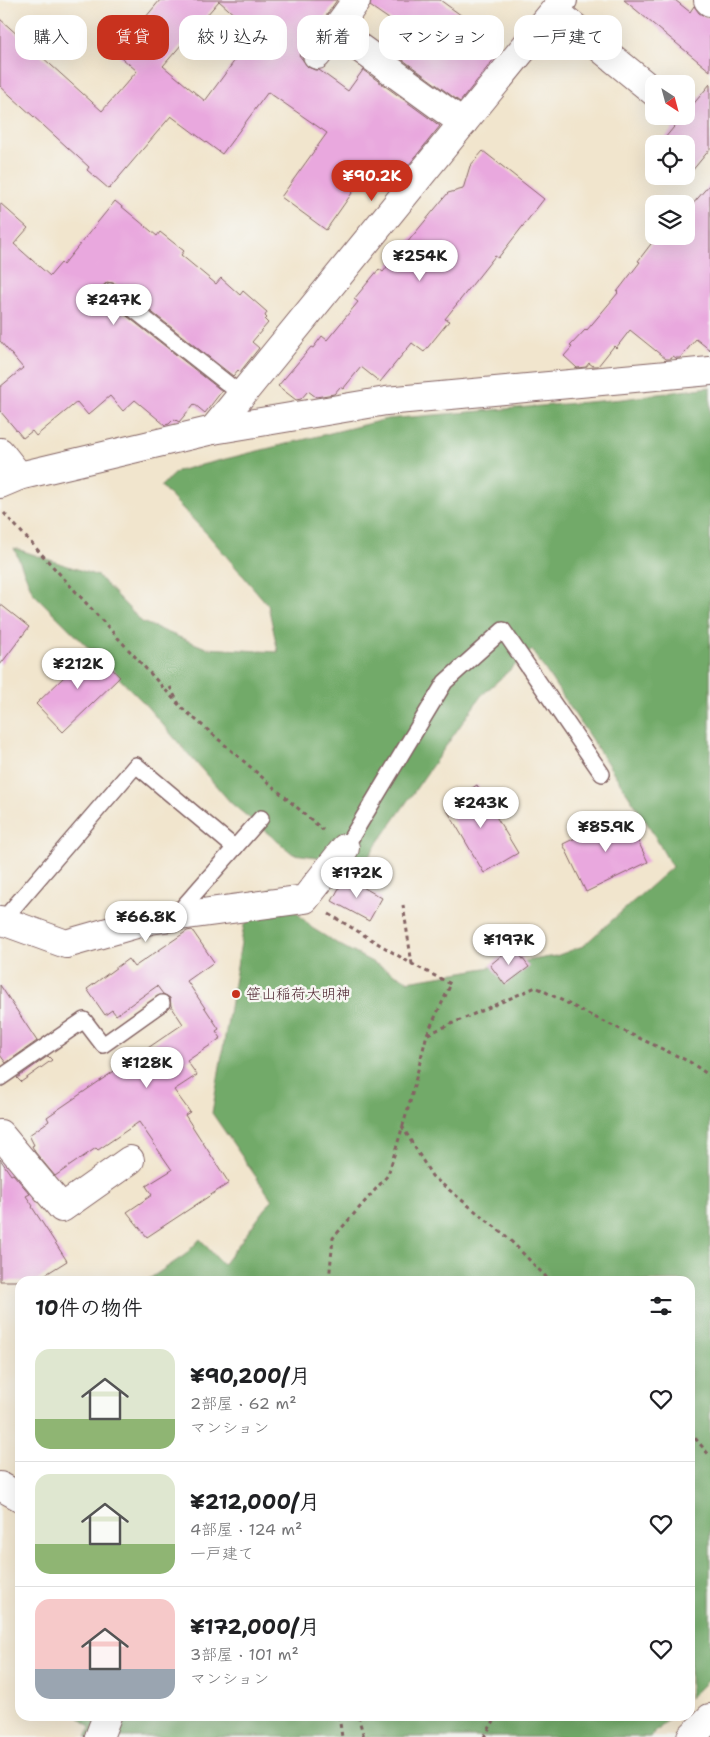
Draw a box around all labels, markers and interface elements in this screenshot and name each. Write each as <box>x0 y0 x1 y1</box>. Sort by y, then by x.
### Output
chip: 購入 <box>15 15 87 60</box>
chip: 賃貸 <box>97 15 169 60</box>
chip: 絞り込み <box>179 15 287 60</box>
chip: 新着 <box>297 15 369 60</box>
chip: マンション <box>379 15 504 60</box>
chip: 一戸建て <box>514 15 622 60</box>
north arrow <box>645 75 695 125</box>
map controls <box>645 75 695 245</box>
button: locate <box>645 135 695 185</box>
pin: ¥90.2K <box>331 160 413 202</box>
text: ¥90.2K <box>343 165 401 186</box>
button: layers <box>645 195 695 245</box>
pin: ¥254K <box>385 240 455 282</box>
text: ¥254K <box>393 245 447 266</box>
pin: ¥247K <box>79 284 149 326</box>
text: ¥247K <box>87 289 141 310</box>
pin: ¥212K <box>43 648 113 690</box>
text: ¥212K <box>53 653 103 674</box>
pin: ¥243K <box>446 786 516 829</box>
text: ¥243K <box>454 792 508 813</box>
pin: ¥85.9K <box>565 810 647 853</box>
text: ¥85.9K <box>578 816 634 837</box>
pin: ¥172K <box>322 856 392 899</box>
text: ¥172K <box>332 862 382 883</box>
pin: ¥66.8K <box>105 900 187 943</box>
text: ¥66.8K <box>116 906 176 927</box>
pin: ¥197K <box>474 924 544 966</box>
text: ¥197K <box>484 929 534 950</box>
place label: 笹山稲荷大明神 <box>246 984 351 1004</box>
marker: 笹山稲荷大明神 <box>230 988 242 1000</box>
pin: ¥128K <box>112 1046 182 1089</box>
text: ¥128K <box>122 1052 172 1073</box>
icon: filters <box>647 1292 675 1320</box>
text: 10件の物件 <box>35 1294 143 1322</box>
text: ¥90,200/月 <box>190 1362 311 1390</box>
icon: home <box>75 1369 135 1429</box>
icon: heart <box>647 1385 675 1413</box>
text: 2部屋 · 62 m² <box>190 1393 297 1414</box>
text: マンション <box>190 1417 269 1438</box>
text: ¥212,000/月 <box>190 1488 320 1516</box>
icon: home <box>75 1494 135 1554</box>
icon: heart <box>647 1510 675 1538</box>
text: 4部屋 · 124 m² <box>190 1519 302 1540</box>
text: 一戸建て <box>190 1543 254 1564</box>
text: ¥172,000/月 <box>190 1613 320 1641</box>
icon: home <box>75 1619 135 1679</box>
icon: heart <box>647 1635 675 1663</box>
text: 3部屋 · 101 m² <box>190 1644 299 1665</box>
text: マンション <box>190 1668 269 1689</box>

